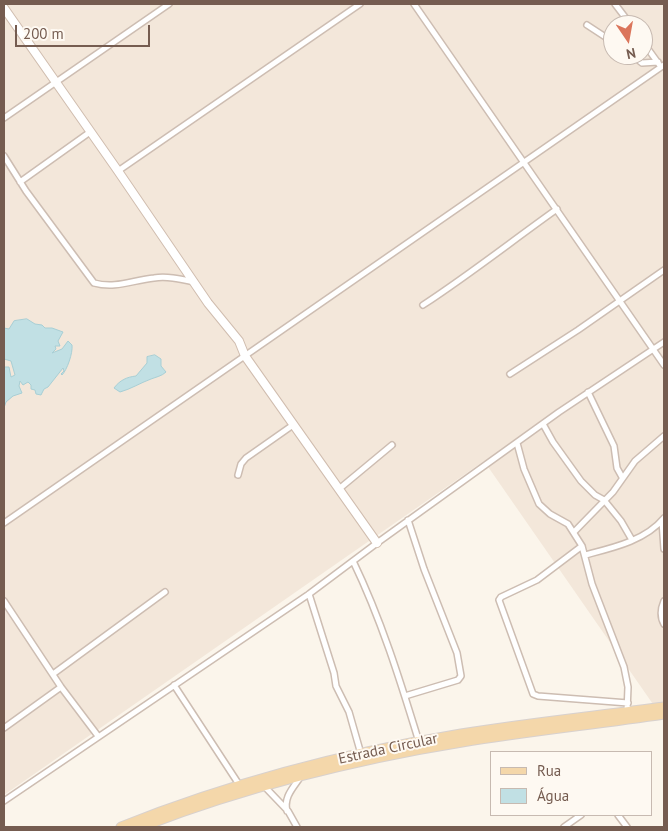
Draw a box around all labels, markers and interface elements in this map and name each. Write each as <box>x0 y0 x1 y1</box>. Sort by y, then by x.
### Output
scale bar <box>18 15 152 47</box>
north arrow <box>603 15 653 65</box>
text: 200 m <box>23 24 64 43</box>
text: N <box>625 44 637 63</box>
street label: Estrada Circular <box>337 730 439 768</box>
legend <box>490 751 653 816</box>
text: Rua <box>537 761 561 780</box>
text: Água <box>537 786 569 805</box>

